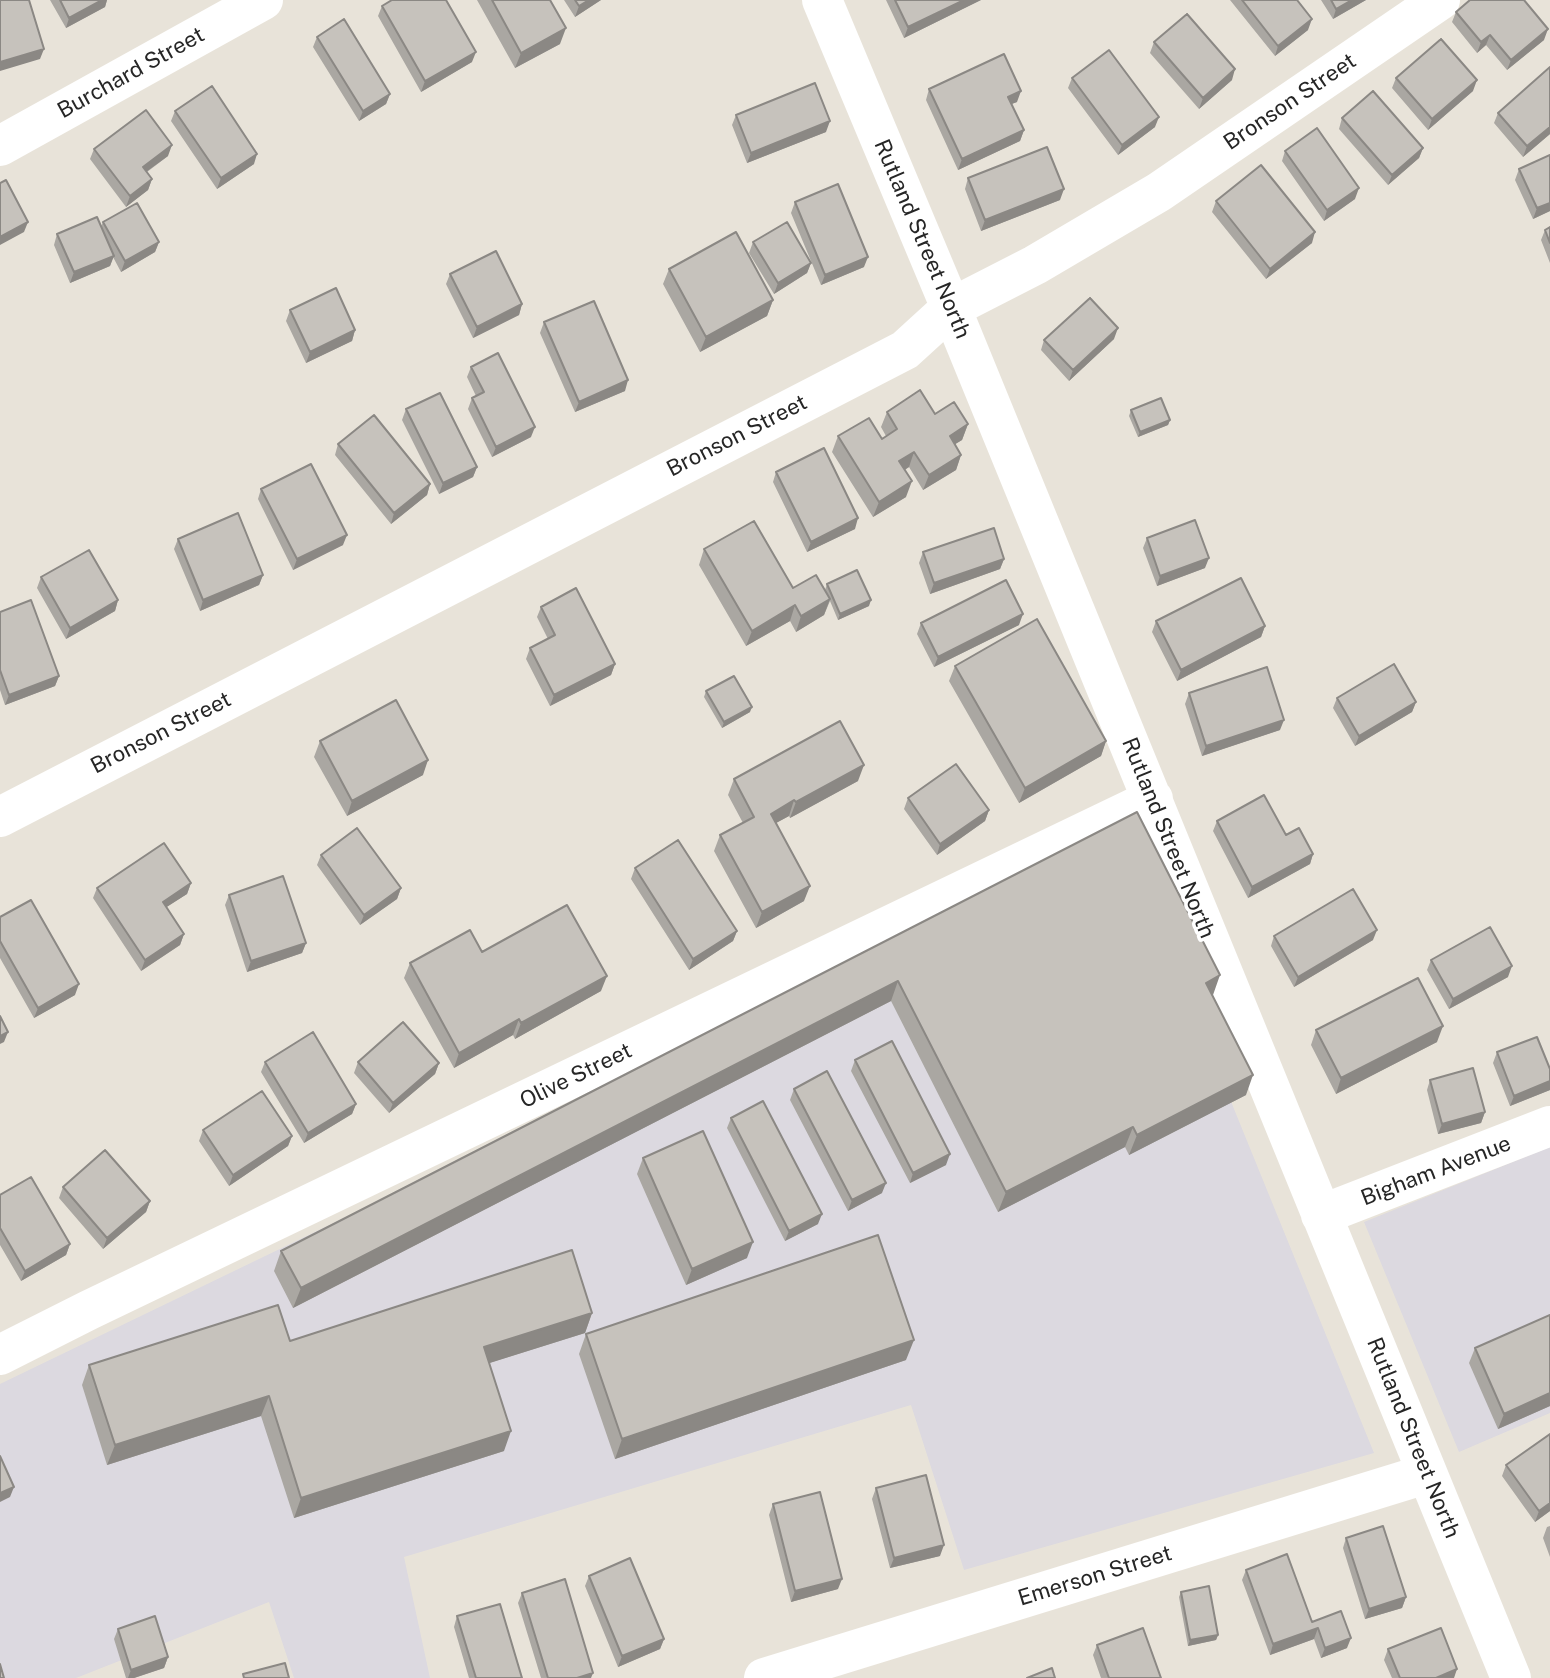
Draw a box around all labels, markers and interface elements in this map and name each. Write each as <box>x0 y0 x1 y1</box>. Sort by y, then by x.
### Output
street label: Burchard Street <box>53 22 209 124</box>
street label: Bronson Street <box>1219 48 1361 156</box>
street label: Rutland Street North <box>868 135 976 343</box>
street label: Bronson Street <box>662 389 812 483</box>
street label: Bronson Street <box>86 686 236 780</box>
street label: Rutland Street North <box>1116 734 1220 942</box>
street label: Olive Street <box>516 1038 636 1114</box>
street label: Bigham Avenue <box>1357 1130 1515 1212</box>
street label: Rutland Street North <box>1361 1334 1465 1542</box>
street label: Emerson Street <box>1015 1540 1175 1612</box>

